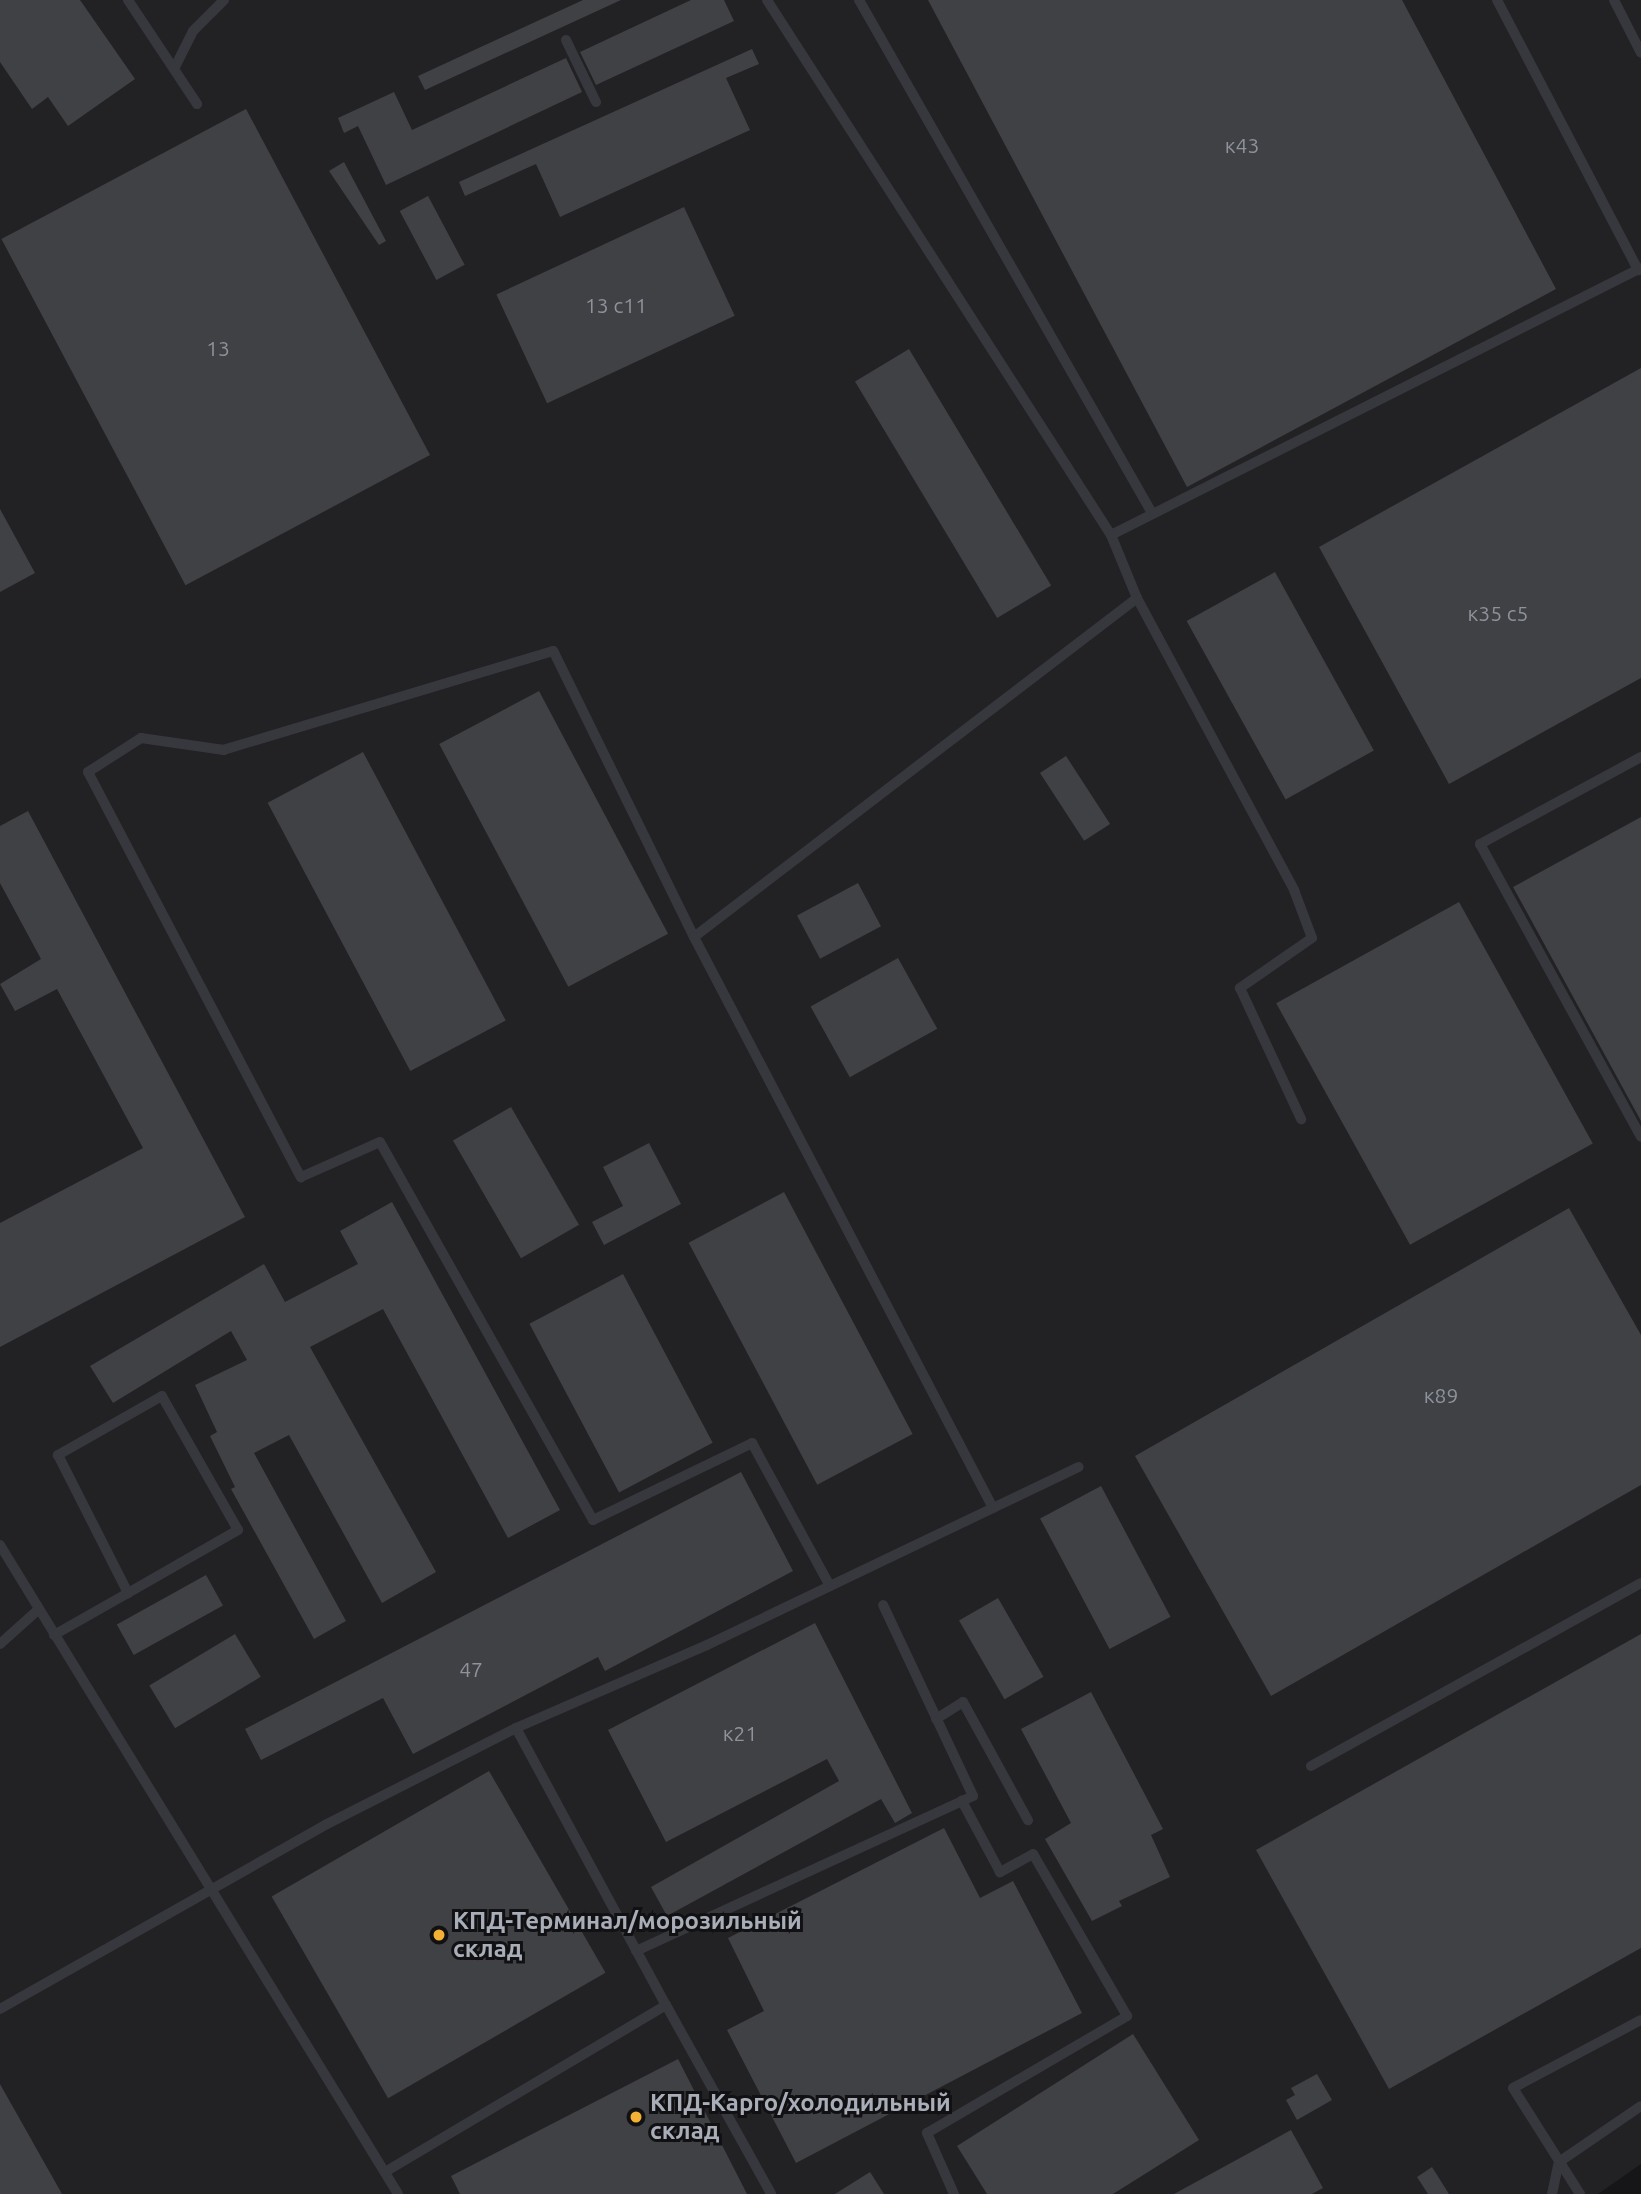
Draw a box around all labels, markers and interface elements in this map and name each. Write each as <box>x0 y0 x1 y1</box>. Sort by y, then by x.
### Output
house number: к43 <box>1225 132 1259 158</box>
house number: 13 с11 <box>585 292 647 318</box>
house number: 13 <box>206 335 230 361</box>
house number: к35 с5 <box>1468 600 1528 626</box>
house number: к89 <box>1424 1382 1458 1408</box>
house number: 47 <box>459 1656 483 1682</box>
house number: к21 <box>723 1720 757 1746</box>
place label: КПД-Терминал/морозильный склад <box>453 1907 802 1963</box>
marker: КПД-Терминал/морозильный склад <box>431 1927 447 1943</box>
place label: КПД-Карго/холодильный склад <box>650 2089 951 2145</box>
marker: КПД-Карго/холодильный склад <box>628 2109 644 2125</box>

